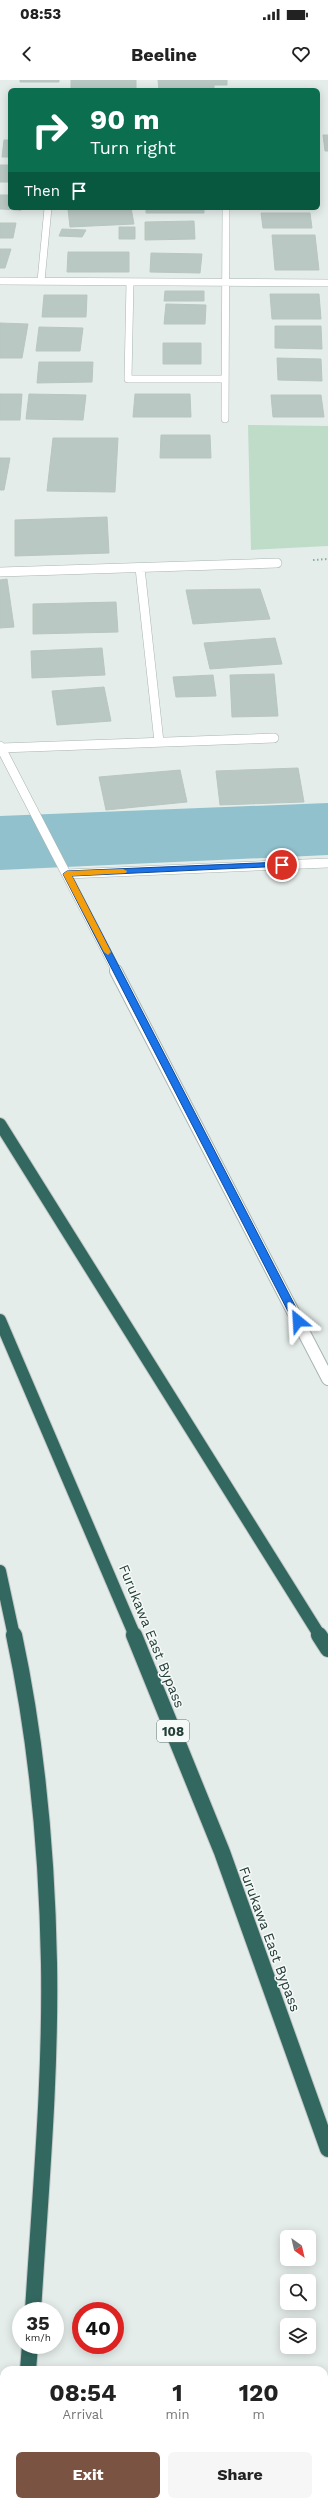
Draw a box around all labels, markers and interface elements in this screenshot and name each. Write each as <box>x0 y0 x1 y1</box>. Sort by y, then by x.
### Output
text: 08:53 <box>20 5 61 23</box>
icon: back <box>16 43 38 65</box>
icon: heart <box>290 43 312 65</box>
text: Beeline <box>131 44 197 65</box>
text: 90 m <box>90 103 160 136</box>
icon: right <box>24 104 76 156</box>
text: Turn right <box>90 137 176 158</box>
icon: arrive <box>68 180 90 202</box>
text: Then <box>24 182 60 200</box>
pin <box>265 848 299 882</box>
icon: arrive <box>271 854 293 876</box>
position arrow <box>277 1300 319 1342</box>
street label: Furukawa East Bypass <box>116 1562 188 1710</box>
road number: 108 <box>157 1720 189 1742</box>
street label: Furukawa East Bypass <box>236 1864 304 2014</box>
north arrow <box>280 2230 316 2266</box>
map controls <box>280 2230 316 2354</box>
button: search <box>280 2274 316 2310</box>
speed limit sign: 40 <box>72 2302 124 2354</box>
text: 35 <box>26 2311 50 2335</box>
button: layers <box>280 2318 316 2354</box>
text: km/h <box>25 2332 51 2343</box>
text: 08:54 <box>49 2379 116 2407</box>
text: 1 <box>172 2379 183 2407</box>
text: 120 <box>239 2379 279 2407</box>
text: Arrival <box>63 2407 103 2422</box>
text: min <box>166 2407 190 2422</box>
text: m <box>253 2407 265 2422</box>
button: Exit <box>16 2452 160 2498</box>
button: Share <box>168 2452 312 2498</box>

